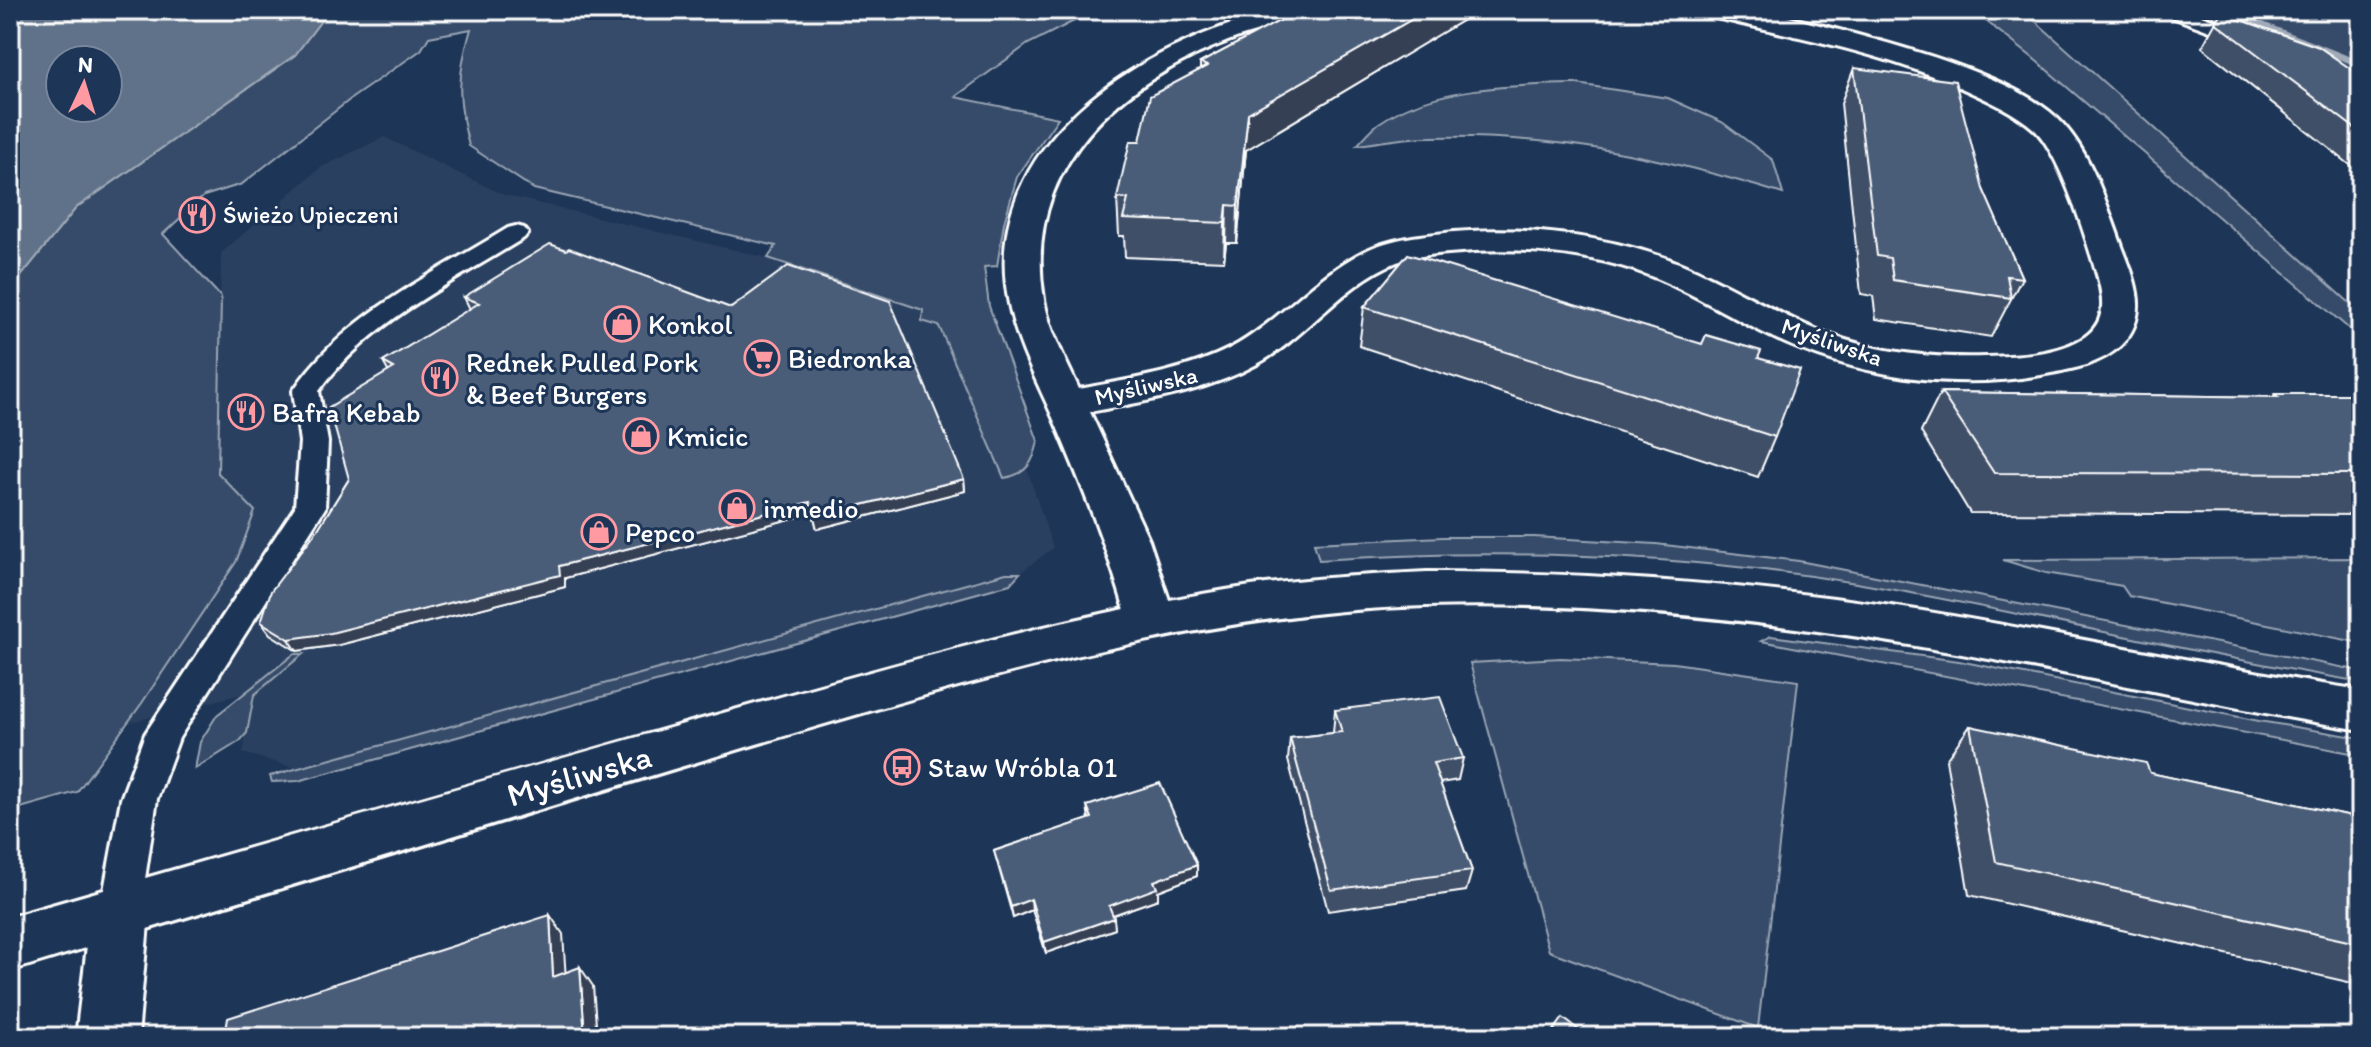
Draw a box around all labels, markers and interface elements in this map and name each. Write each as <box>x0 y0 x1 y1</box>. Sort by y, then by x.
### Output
north arrow <box>44 44 124 124</box>
text: N <box>77 51 94 79</box>
restaurant icon: Świeżo Upieczeni <box>178 196 216 234</box>
place label: Świeżo Upieczeni <box>223 200 399 229</box>
shop icon: Konkol <box>603 305 641 343</box>
place label: Konkol <box>648 307 732 341</box>
street label: Myśliwska <box>1778 311 1887 372</box>
supermarket icon: Biedronka <box>743 339 781 377</box>
place label: Biedronka <box>788 341 912 375</box>
place label: Rednek Pulled Pork & Beef Burgers <box>466 345 698 411</box>
restaurant icon: Rednek Pulled Pork & Beef Burgers <box>421 359 459 397</box>
street label: Myśliwska <box>1092 360 1200 411</box>
restaurant icon: Bafra Kebab <box>227 393 265 431</box>
place label: Bafra Kebab <box>272 395 421 429</box>
shop icon: Kmicic <box>622 417 660 455</box>
place label: Kmicic <box>667 419 748 453</box>
shop icon: inmedio <box>718 489 756 527</box>
place label: inmedio <box>763 491 859 525</box>
shop icon: Pepco <box>580 513 618 551</box>
place label: Pepco <box>625 515 695 549</box>
street label: Myśliwska <box>502 735 656 816</box>
bus stop icon: Staw Wróbla 01 <box>883 748 921 786</box>
place label: Staw Wróbla 01 <box>928 750 1117 784</box>

